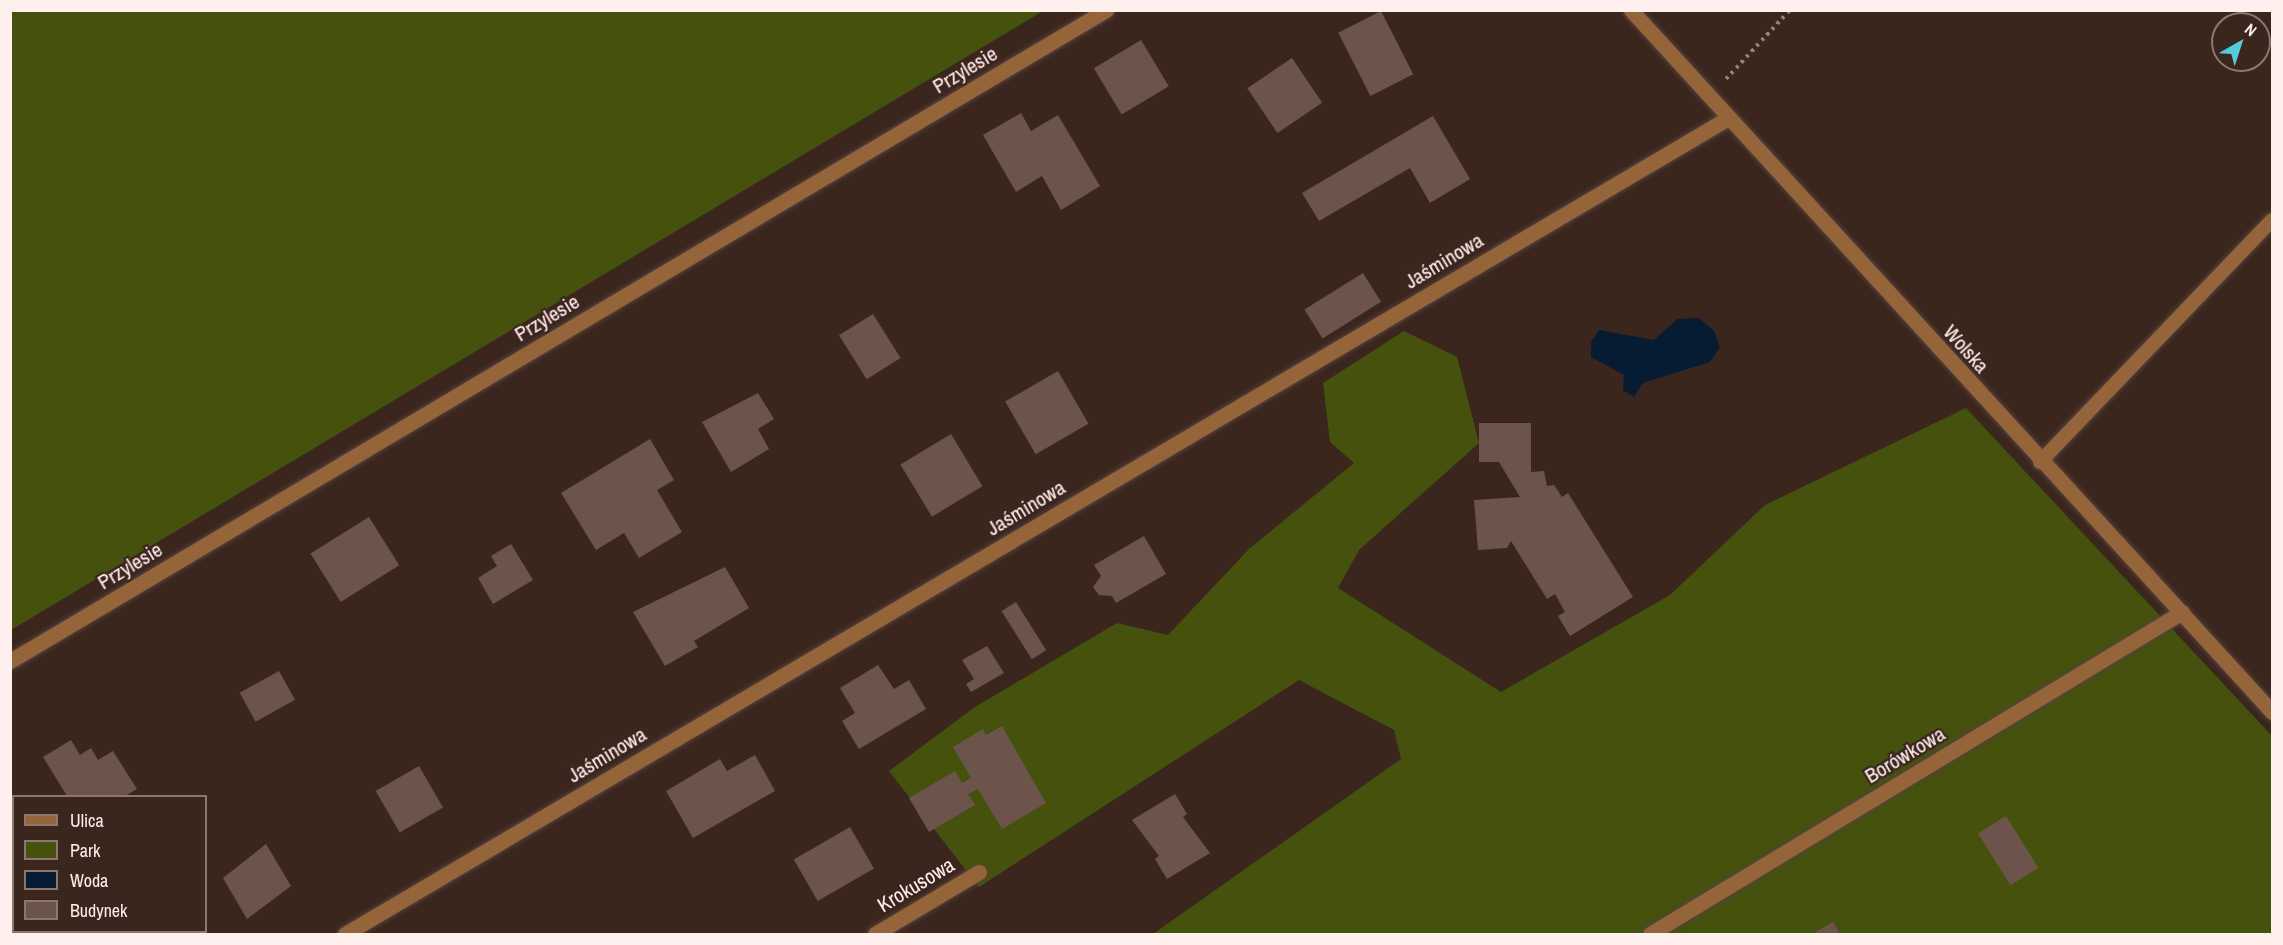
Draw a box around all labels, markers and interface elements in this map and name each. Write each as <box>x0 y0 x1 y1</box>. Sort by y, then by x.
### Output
north arrow <box>2211 12 2271 72</box>
text: N <box>2240 18 2262 41</box>
street label: Przylesie <box>928 41 1002 99</box>
street label: Jaśminowa <box>1400 228 1488 294</box>
street label: Przylesie <box>510 289 584 347</box>
street label: Wolska <box>1938 320 1994 378</box>
street label: Jaśminowa <box>982 475 1070 541</box>
street label: Przylesie <box>93 537 167 595</box>
street label: Borówkowa <box>1860 721 1950 789</box>
street label: Jaśminowa <box>563 722 651 788</box>
legend <box>12 795 207 933</box>
text: Ulica <box>70 808 104 833</box>
text: Park <box>70 838 100 863</box>
street label: Krokusowa <box>873 852 959 918</box>
text: Woda <box>70 868 108 893</box>
text: Budynek <box>70 898 127 923</box>

